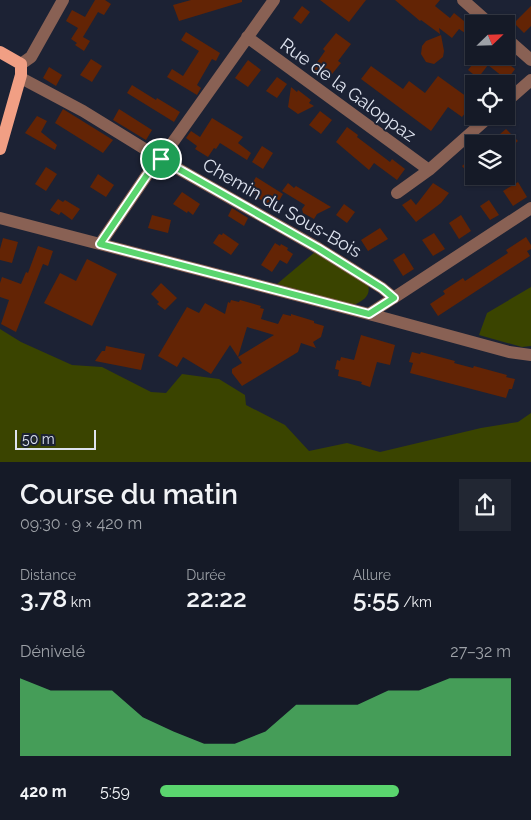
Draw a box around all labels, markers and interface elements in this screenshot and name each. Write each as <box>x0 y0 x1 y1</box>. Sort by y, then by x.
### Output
north arrow <box>465 15 515 65</box>
map controls <box>465 15 515 185</box>
street label: Rue de la Galoppaz <box>276 33 420 146</box>
button: locate <box>465 75 515 125</box>
button: layers <box>465 135 515 185</box>
pin <box>140 138 182 180</box>
icon: arrive <box>147 145 175 173</box>
street label: Chemin du Sous-Bois <box>199 154 365 262</box>
scale bar <box>15 428 96 451</box>
text: 50 m <box>22 431 55 447</box>
text: Course du matin <box>20 478 238 511</box>
button: share <box>459 479 511 531</box>
text: 09:30 · 9 × 420 m <box>20 514 142 533</box>
text: Distance <box>20 567 76 583</box>
text: Durée <box>186 567 226 583</box>
text: Allure <box>353 567 391 583</box>
text: 3.78 <box>20 583 67 613</box>
text: 22:22 <box>186 583 247 613</box>
text: 5:55 <box>353 583 400 613</box>
text: km <box>67 594 91 610</box>
text: /km <box>400 594 432 610</box>
text: Dénivelé <box>20 642 85 661</box>
text: 27–32 m <box>450 642 511 661</box>
text: 420 m <box>20 782 67 801</box>
text: 5:59 <box>100 782 130 801</box>

